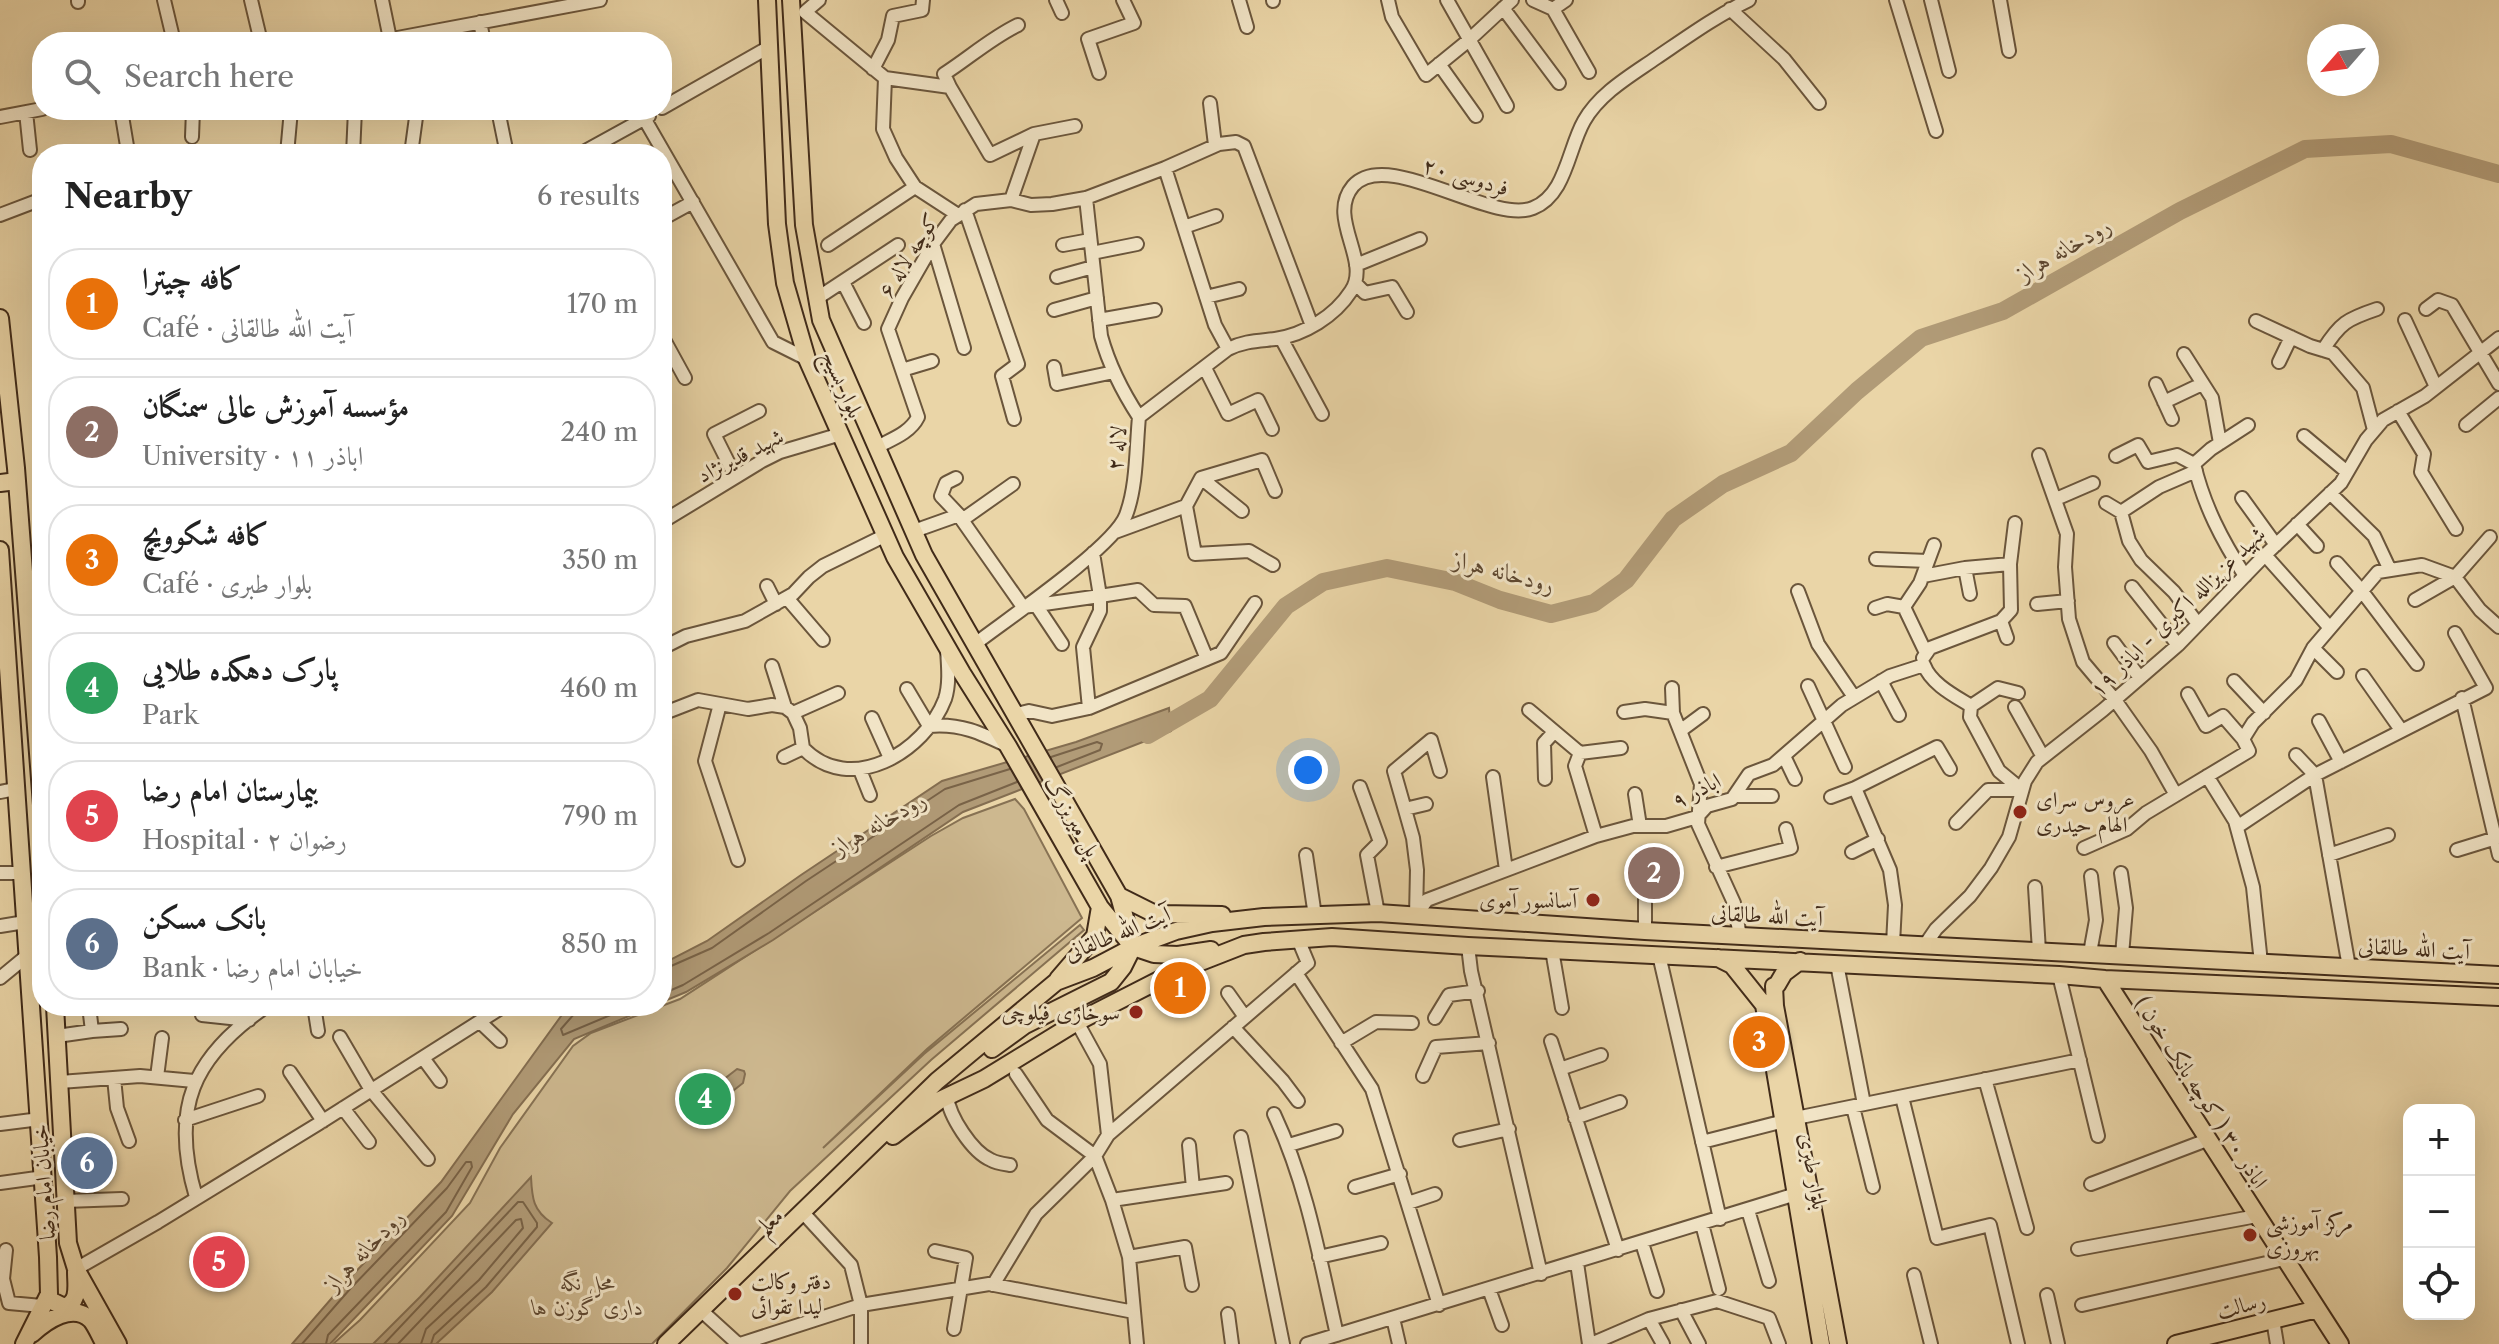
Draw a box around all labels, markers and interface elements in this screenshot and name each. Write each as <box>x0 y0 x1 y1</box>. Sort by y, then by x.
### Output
north arrow <box>2307 24 2379 96</box>
search box <box>32 32 672 120</box>
icon: search <box>60 54 104 98</box>
text: Search here <box>124 58 294 95</box>
street label: فردوسی ۲۰ <box>1419 151 1512 204</box>
text: Nearby <box>64 175 192 217</box>
text: 6 results <box>537 180 640 212</box>
street label: کوچه لاله ۶ <box>872 208 947 304</box>
water label: رودخانه هراز <box>2010 210 2117 289</box>
text: کافه چیترا <box>142 260 243 297</box>
text: 1 <box>86 288 98 320</box>
text: 170 m <box>567 288 638 320</box>
text: Café · آیت الله طالقانی <box>142 312 353 344</box>
street label: بلوار بسیج <box>810 346 869 425</box>
text: مؤسسه آموزش عالی سمنگان <box>142 388 409 425</box>
text: 2 <box>84 416 100 448</box>
text: 240 m <box>560 416 638 448</box>
street label: شهید قدیرنژاد <box>693 422 788 490</box>
street label: لاله ۲ <box>1101 424 1132 472</box>
text: University · اباذر ۱۱ <box>142 440 363 472</box>
text: کافه شکوویچ <box>142 516 269 553</box>
street label: شهید عزیزالله اکبری - اباذر ۱۹ <box>2084 521 2272 704</box>
text: 3 <box>85 544 99 576</box>
text: 350 m <box>562 544 638 576</box>
water label: رودخانه هراز <box>1448 544 1558 600</box>
text: Café · بلوار طبری <box>142 568 312 600</box>
text: پارک دهکده طلایی <box>142 651 337 688</box>
text: 4 <box>84 672 100 704</box>
text: 460 m <box>560 672 638 704</box>
text: Park <box>142 699 199 731</box>
your location <box>1288 750 1328 790</box>
street label: اباذر ۹ <box>1667 767 1725 814</box>
street label: پل میربزرگ <box>1036 771 1107 865</box>
text: بیمارستان امام رضا <box>142 772 318 809</box>
water label: رودخانه هراز <box>825 784 932 863</box>
place label: عروس سرای الهام حیدری <box>2036 786 2135 844</box>
text: 5 <box>85 800 99 832</box>
text: 790 m <box>562 800 638 832</box>
marker: عروس سرای الهام حیدری <box>2011 803 2029 821</box>
text: Hospital · رضوان ۲ <box>142 824 347 856</box>
pin: 2 <box>1628 843 1680 903</box>
place label: آسانسور آموی <box>1479 887 1579 914</box>
marker: آسانسور آموی <box>1584 891 1602 909</box>
street label: آیت الله طالقانی <box>1059 895 1176 967</box>
street label: آیت الله طالقانی <box>1710 895 1826 932</box>
text: بانک مسکن <box>142 900 267 937</box>
text: 6 <box>84 928 100 960</box>
text: 850 m <box>561 928 638 960</box>
street label: آیت الله طالقانی <box>2357 928 2473 965</box>
text: Bank · خیابان امام رضا <box>142 952 363 984</box>
pin: 1 <box>1154 958 1206 1018</box>
street label: اباذر ۳۰ ( کوچه بانک خون ) <box>2128 991 2274 1194</box>
place label: سوخاری فیلوچی <box>1002 999 1120 1026</box>
marker: سوخاری فیلوچی <box>1127 1003 1145 1021</box>
pin: 3 <box>1733 1012 1785 1072</box>
pin: 4 <box>679 1069 731 1129</box>
map controls <box>2403 1104 2475 1320</box>
button: + <box>2403 1104 2475 1176</box>
street label: خیابان امام رضا <box>26 1123 67 1241</box>
street label: بلوار طبری <box>1793 1131 1834 1212</box>
pin: 6 <box>61 1133 113 1193</box>
button: − <box>2403 1176 2475 1248</box>
water label: رودخانه هراز <box>316 1202 411 1299</box>
street label: معلم <box>750 1202 795 1247</box>
place label: مرکز آموزشی بهروزی <box>2266 1209 2353 1262</box>
marker: مرکز آموزشی بهروزی <box>2241 1226 2259 1244</box>
pin: 5 <box>193 1232 245 1292</box>
button: locate <box>2403 1248 2475 1320</box>
place label: دفتر وکالت لیدا تقوائی <box>751 1268 831 1320</box>
park label: محل نگه داری گوزن ها <box>531 1269 643 1321</box>
marker: دفتر وکالت لیدا تقوائی <box>726 1285 744 1303</box>
street label: رسالت <box>2214 1286 2268 1325</box>

